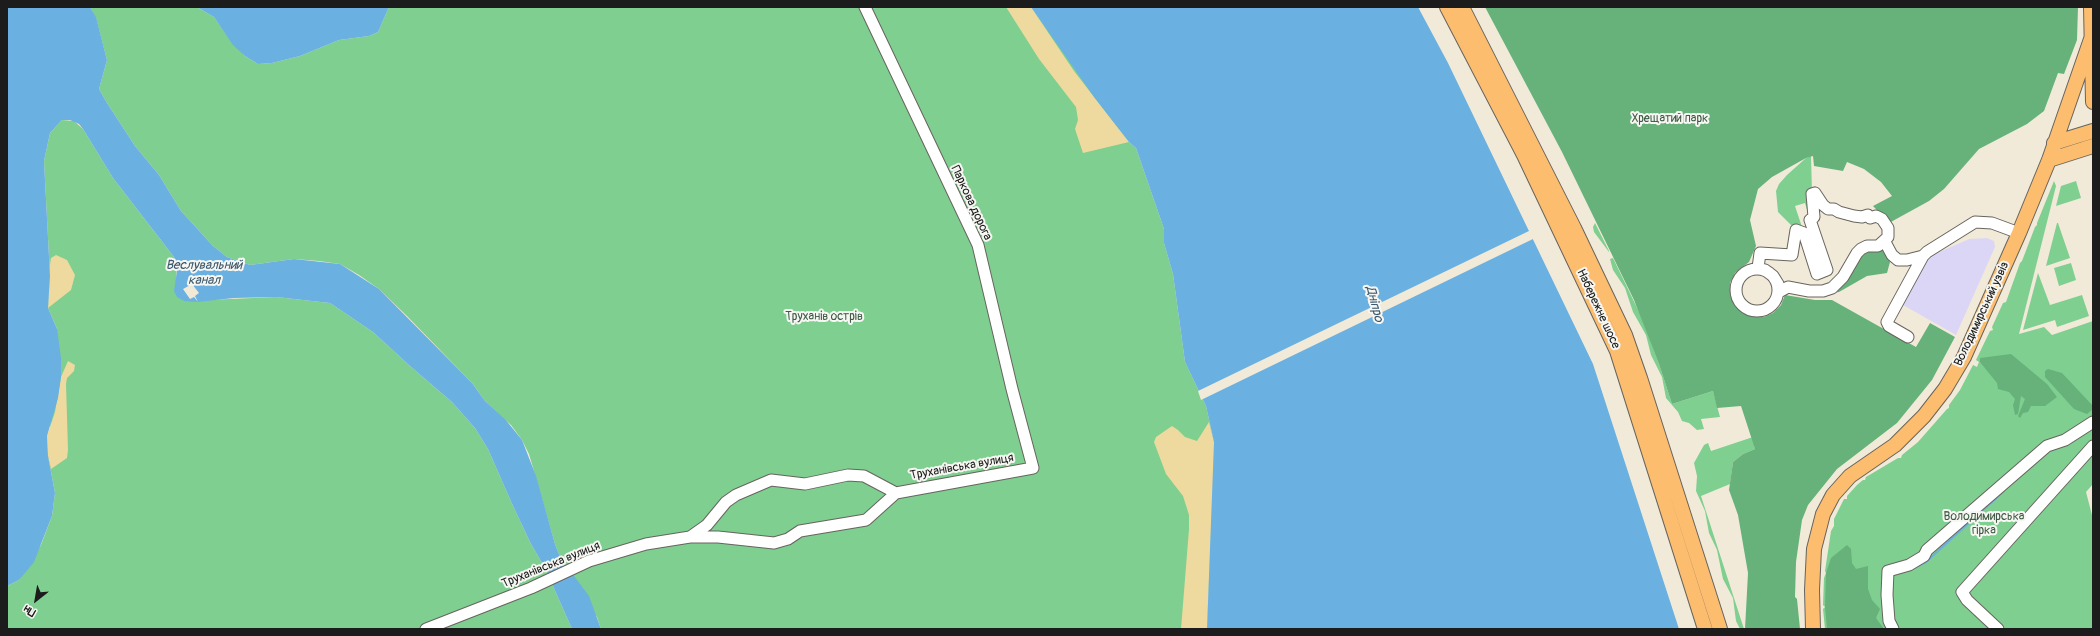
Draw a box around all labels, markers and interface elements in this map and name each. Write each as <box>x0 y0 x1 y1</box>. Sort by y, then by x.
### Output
park label: Хрещатий парк <box>1632 112 1708 126</box>
street label: Паркова дорога <box>947 163 995 243</box>
water label: Веслувальний канал <box>166 258 242 289</box>
street label: Володимирський узвіз <box>1951 259 2013 369</box>
street label: Набережне шосе <box>1573 267 1623 351</box>
water label: Дніпро <box>1362 284 1386 324</box>
park label: Труханів острів <box>785 310 863 324</box>
street label: Труханівська вулиця <box>909 451 1015 483</box>
park label: Володимирська гірка <box>1944 510 2024 538</box>
street label: Труханівська вулиця <box>500 539 602 591</box>
north arrow <box>16 580 56 620</box>
text: Пн <box>21 602 38 619</box>

